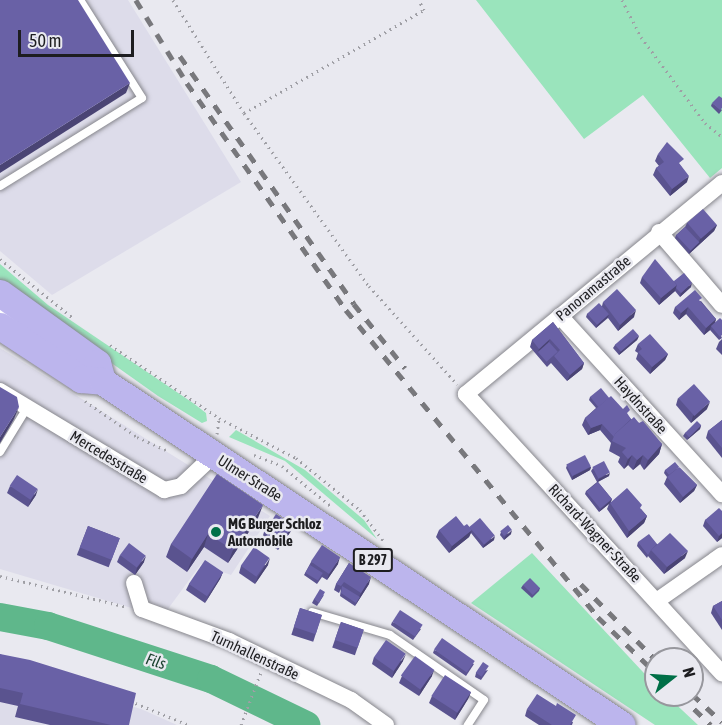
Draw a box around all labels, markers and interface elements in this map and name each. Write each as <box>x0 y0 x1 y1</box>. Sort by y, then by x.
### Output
scale bar <box>21 18 136 56</box>
text: 50 m <box>29 30 61 51</box>
street label: Panoramastraße <box>552 252 634 324</box>
street label: Haydnstraße <box>611 373 671 437</box>
street label: Mercedesstraße <box>67 427 151 487</box>
street label: Ulmer Straße <box>214 451 286 505</box>
street label: Richard-Wagner-Straße <box>545 480 645 586</box>
place label: MG Burger Schloz Automobile <box>228 514 321 549</box>
marker: MG Burger Schloz Automobile <box>209 525 223 539</box>
road number: B 297 <box>352 549 394 571</box>
street label: Turnhallenstraße <box>208 627 302 683</box>
north arrow <box>644 647 704 707</box>
water label: Fils <box>144 649 168 673</box>
text: N <box>679 665 699 679</box>

